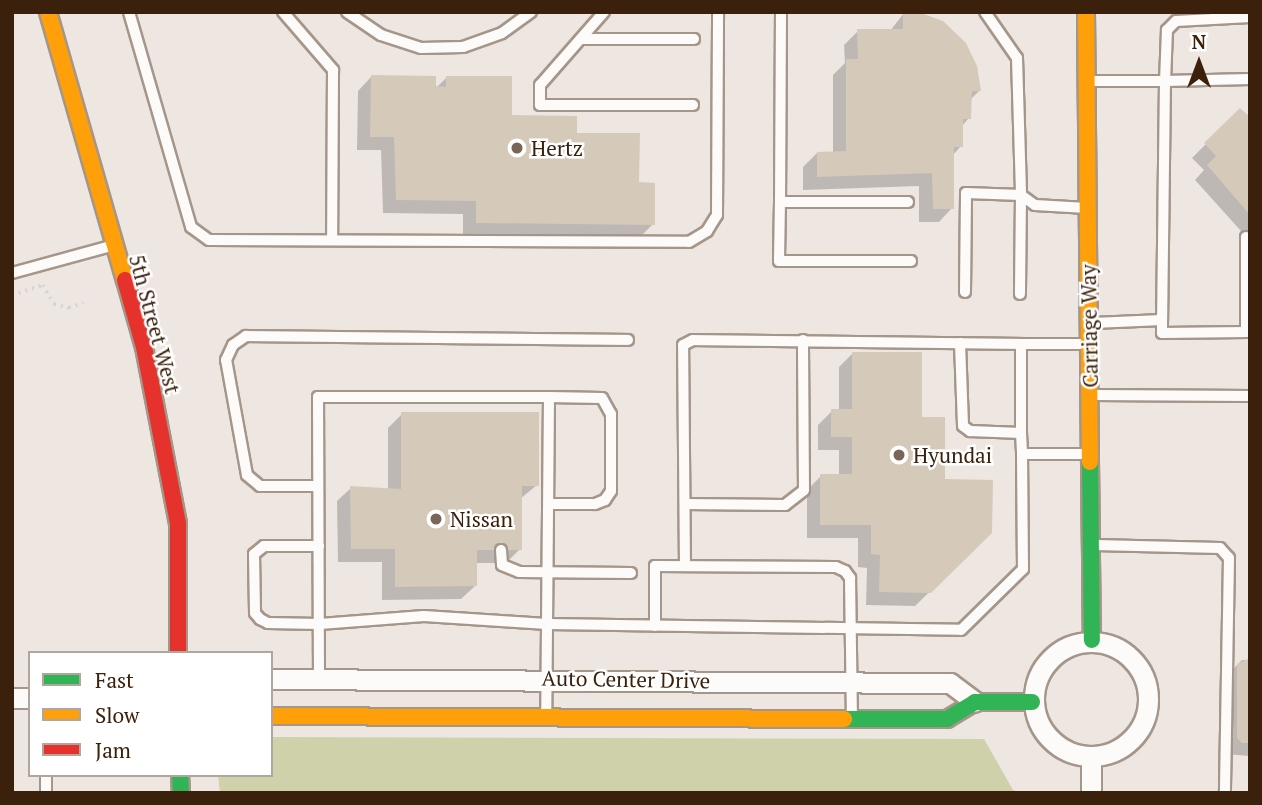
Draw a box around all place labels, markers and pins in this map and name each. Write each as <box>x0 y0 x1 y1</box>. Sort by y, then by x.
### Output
place label: Hertz <box>531 135 583 161</box>
marker: Hertz <box>509 140 525 156</box>
place label: Hyundai <box>913 442 992 468</box>
marker: Hyundai <box>891 447 907 463</box>
place label: Nissan <box>450 506 513 532</box>
marker: Nissan <box>428 511 444 527</box>

